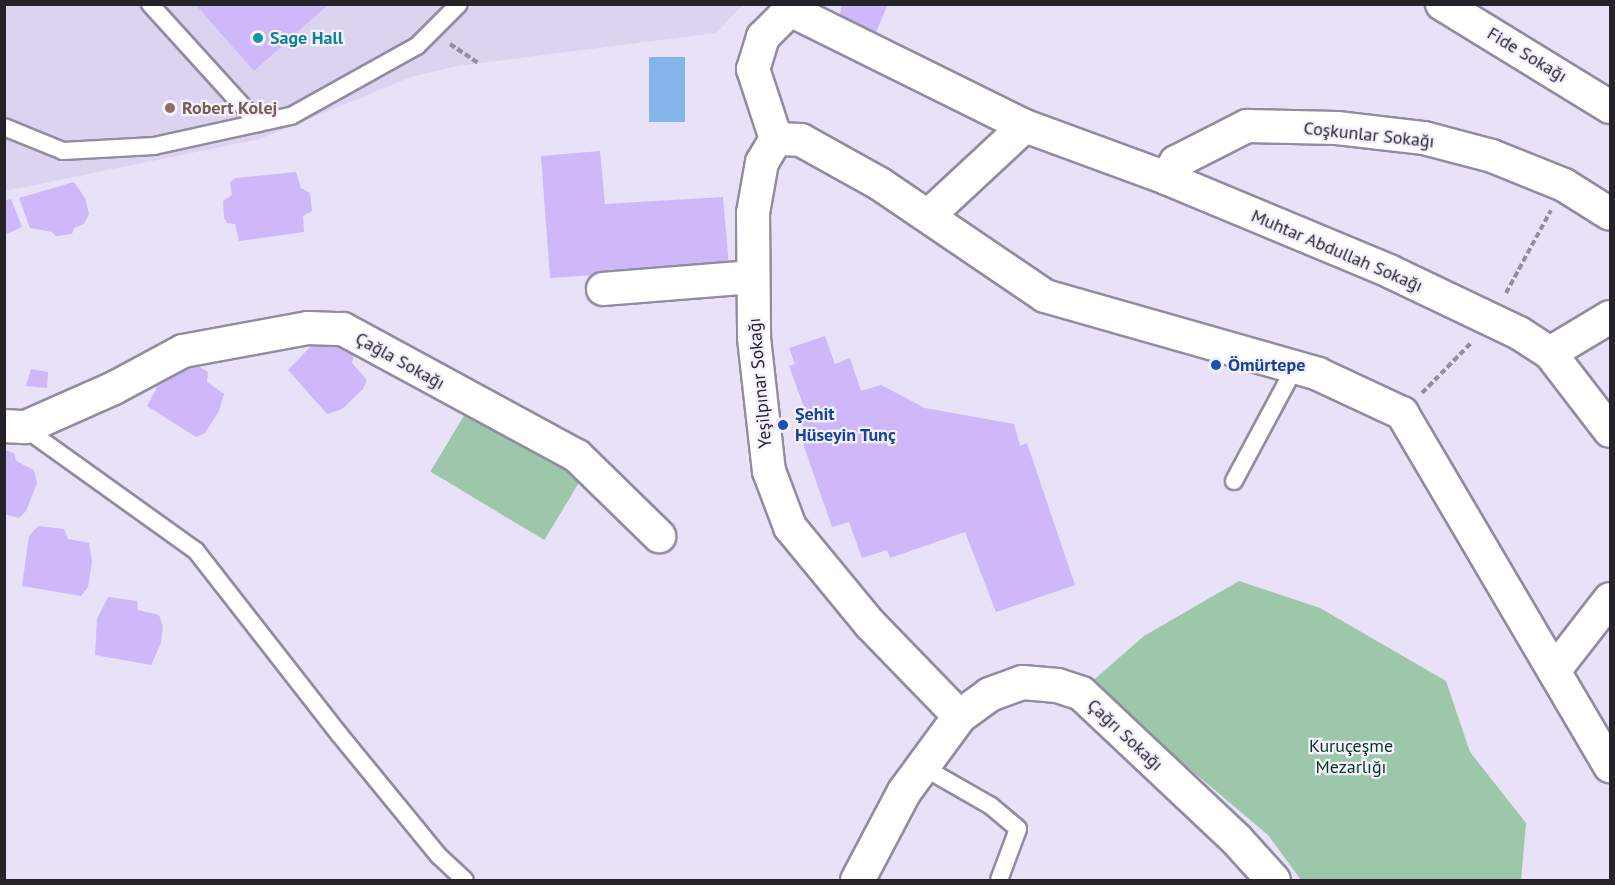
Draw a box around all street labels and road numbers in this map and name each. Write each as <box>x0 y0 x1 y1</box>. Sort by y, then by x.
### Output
street label: Fide Sokağı <box>1483 23 1571 87</box>
street label: Coşkunlar Sokağı <box>1303 117 1435 153</box>
street label: Muhtar Abdullah Sokağı <box>1248 205 1426 297</box>
street label: Yeşilpınar Sokağı <box>744 317 776 449</box>
street label: Çağla Sokağı <box>352 328 448 394</box>
street label: Çağrı Sokağı <box>1083 695 1167 775</box>

